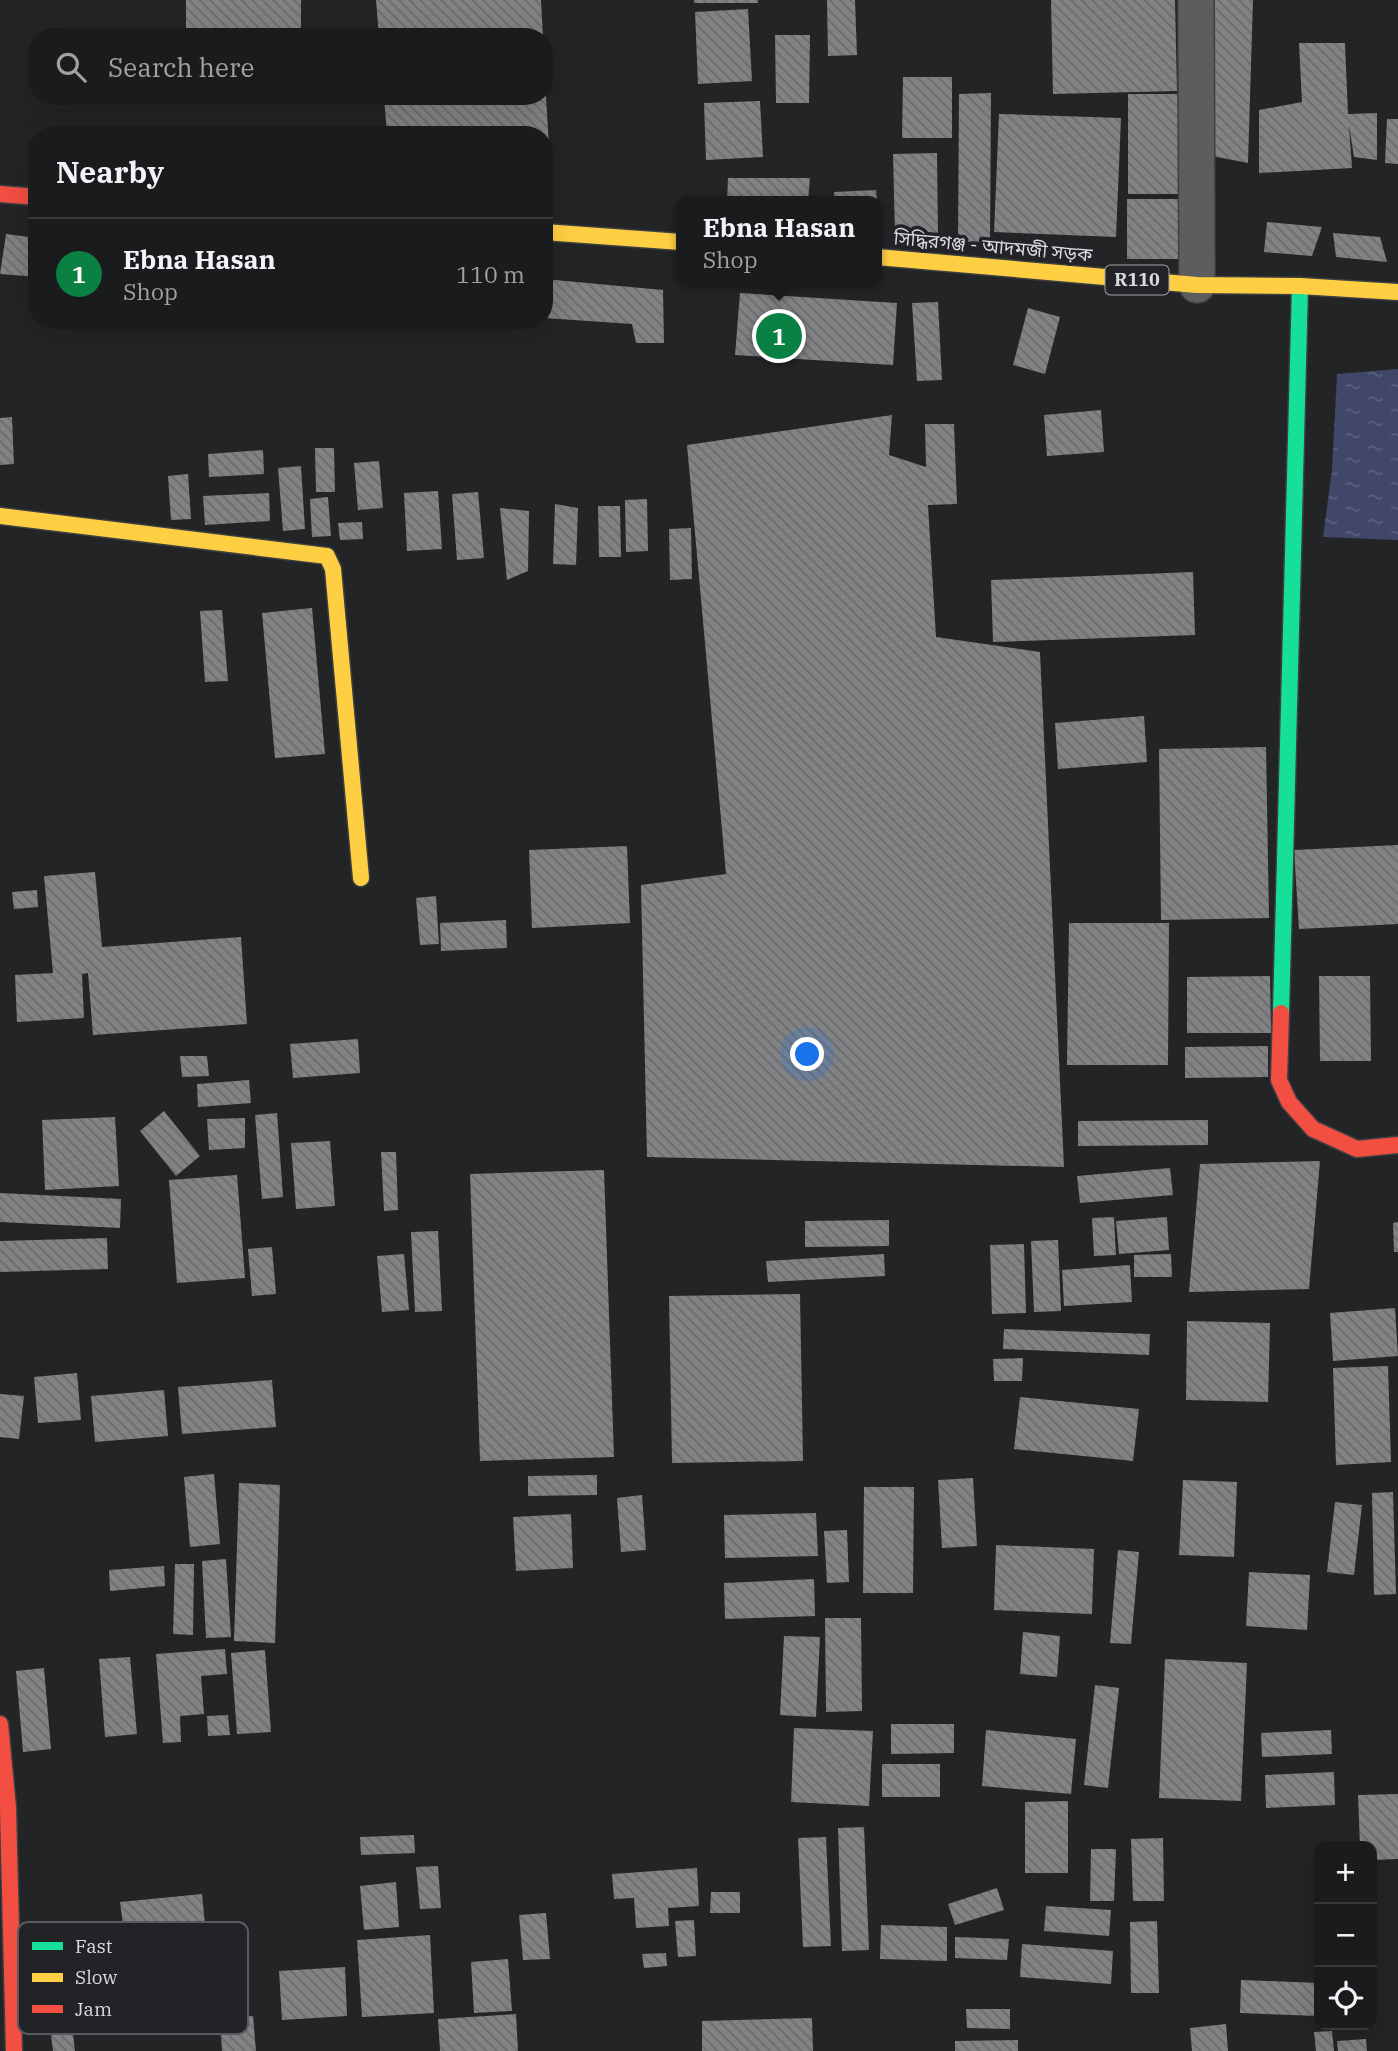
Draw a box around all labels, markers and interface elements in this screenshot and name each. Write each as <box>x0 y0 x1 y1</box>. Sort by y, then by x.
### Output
search box <box>28 28 553 105</box>
icon: search <box>52 48 90 86</box>
text: Search here <box>108 50 254 84</box>
text: Nearby <box>56 152 164 191</box>
popup <box>676 196 882 287</box>
text: Ebna Hasan <box>703 210 855 244</box>
street label: সিদ্ধিরগঞ্জ - আদমজী সড়ক <box>892 225 1094 267</box>
text: Ebna Hasan <box>123 242 276 276</box>
text: Shop <box>703 244 758 274</box>
text: 1 <box>72 259 86 289</box>
text: 110 m <box>456 259 525 289</box>
road number: R110 <box>1106 266 1168 294</box>
text: Shop <box>123 276 178 306</box>
pin: 1 <box>756 310 802 362</box>
your location <box>790 1037 824 1071</box>
map controls <box>1314 1841 1377 2030</box>
button: + <box>1314 1841 1377 1904</box>
button: − <box>1314 1904 1377 1967</box>
legend <box>18 1922 248 2034</box>
text: Fast <box>75 1934 113 1958</box>
text: Slow <box>75 1965 117 1989</box>
button: locate <box>1314 1967 1377 2030</box>
text: Jam <box>75 1997 112 2021</box>

